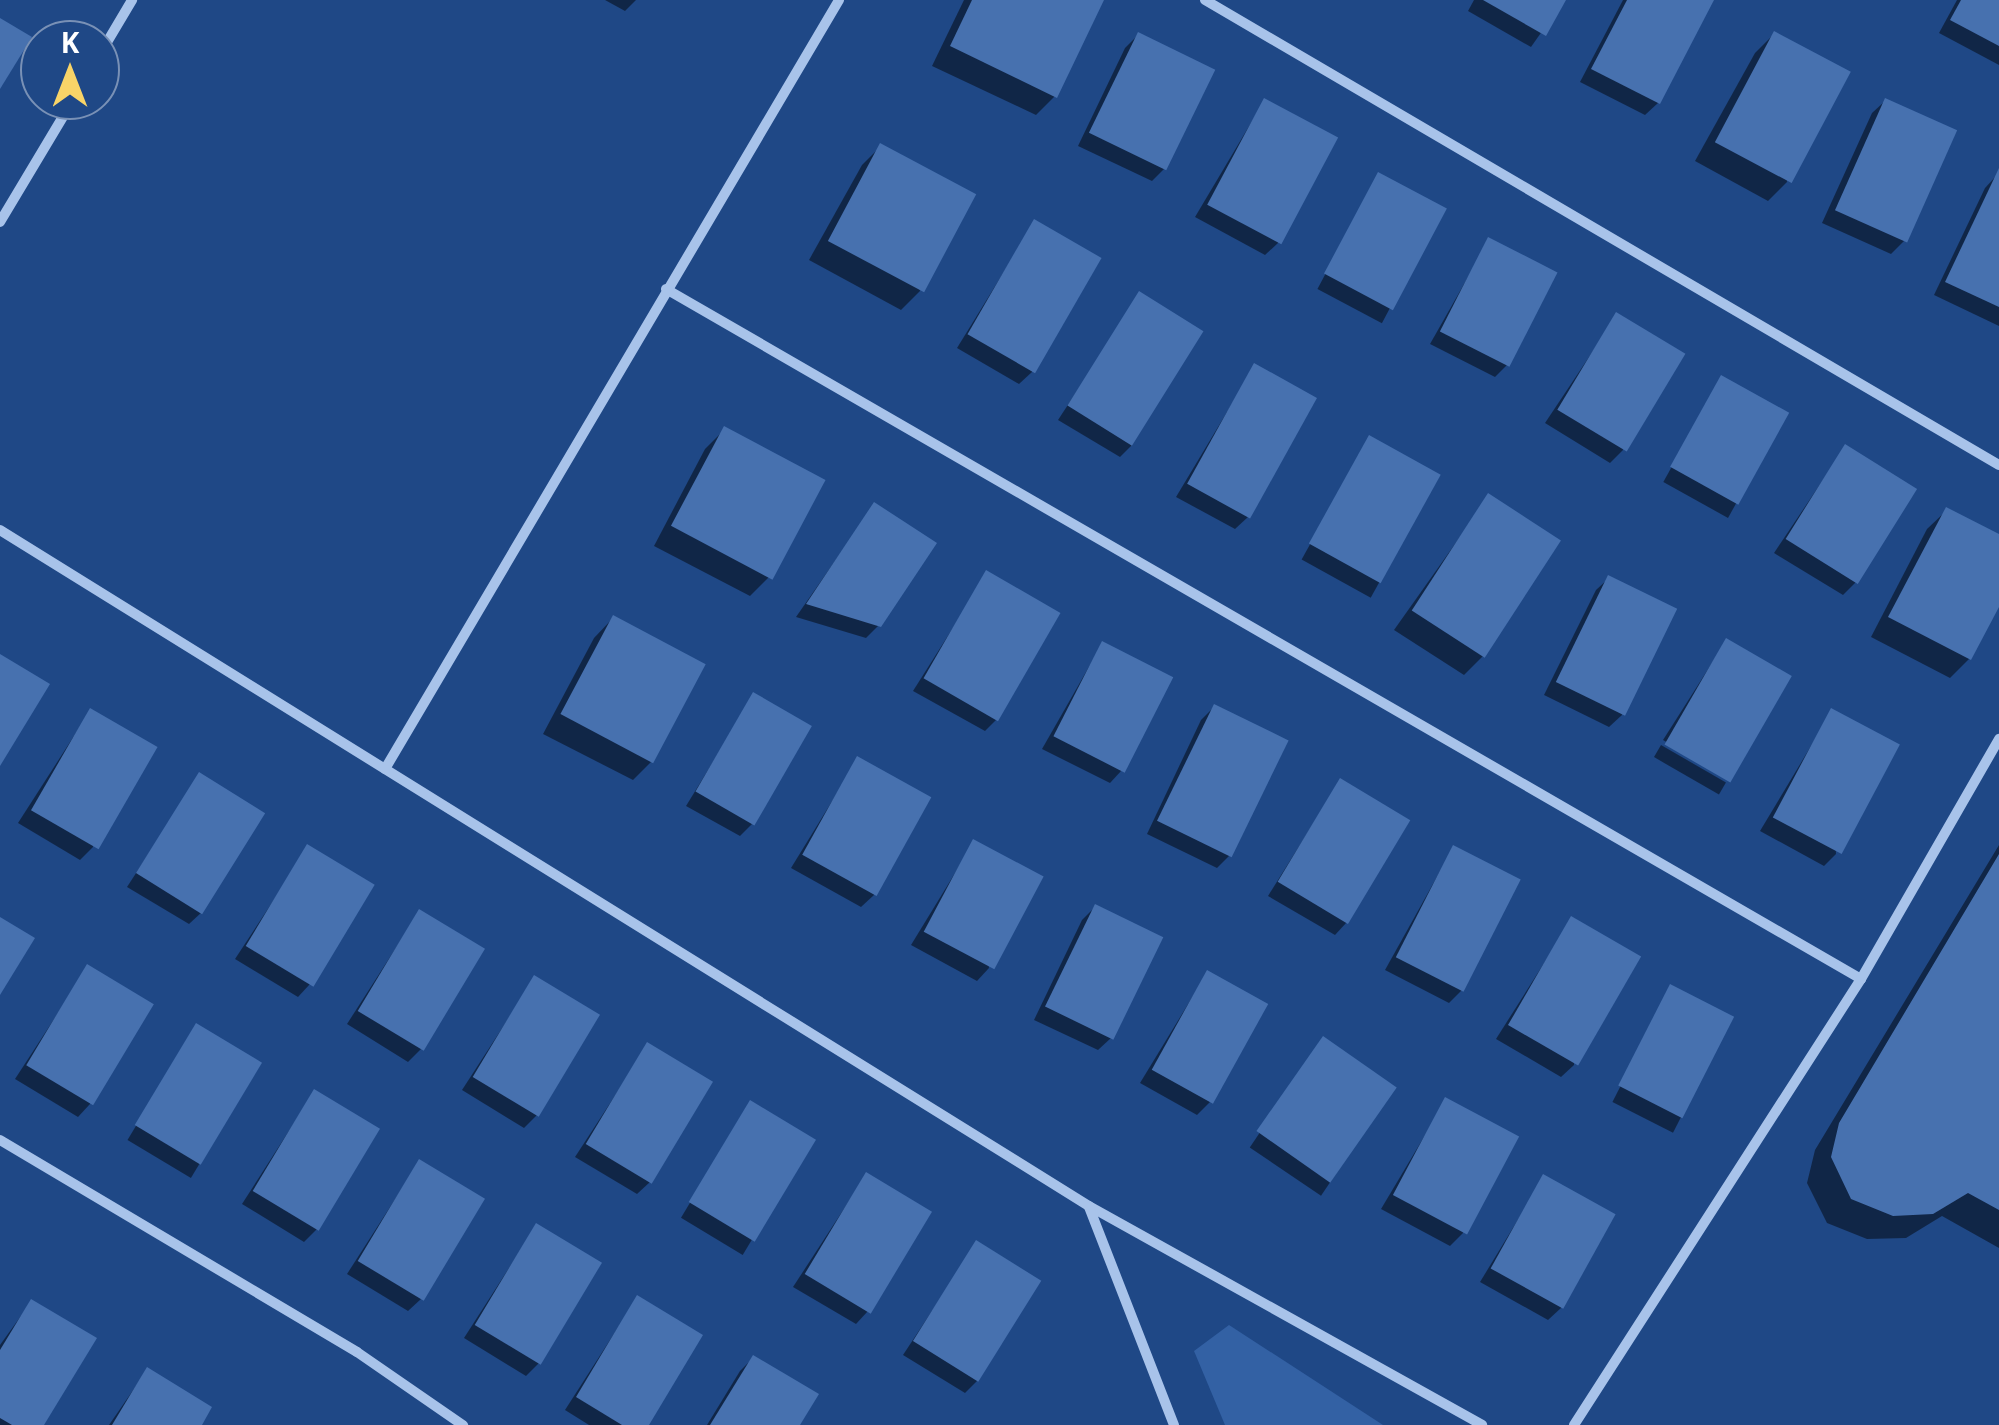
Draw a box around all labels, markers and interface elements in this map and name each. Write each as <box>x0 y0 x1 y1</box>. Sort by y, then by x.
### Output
north arrow <box>20 20 120 120</box>
text: K <box>61 23 79 61</box>

